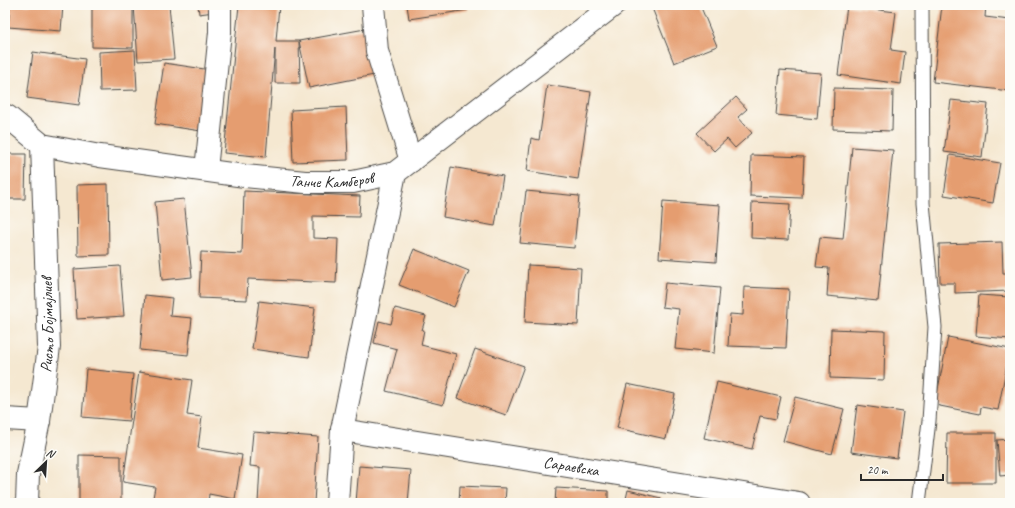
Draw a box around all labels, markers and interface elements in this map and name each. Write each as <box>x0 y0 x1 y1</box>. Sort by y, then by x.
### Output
street label: Танче Камберов <box>289 167 379 192</box>
street label: Ристо Бојмајлиев <box>36 274 59 373</box>
north arrow <box>26 442 66 482</box>
text: N <box>44 445 58 462</box>
street label: Сараевска <box>542 452 601 481</box>
scale bar <box>861 456 943 482</box>
text: 20 m <box>867 462 889 478</box>

